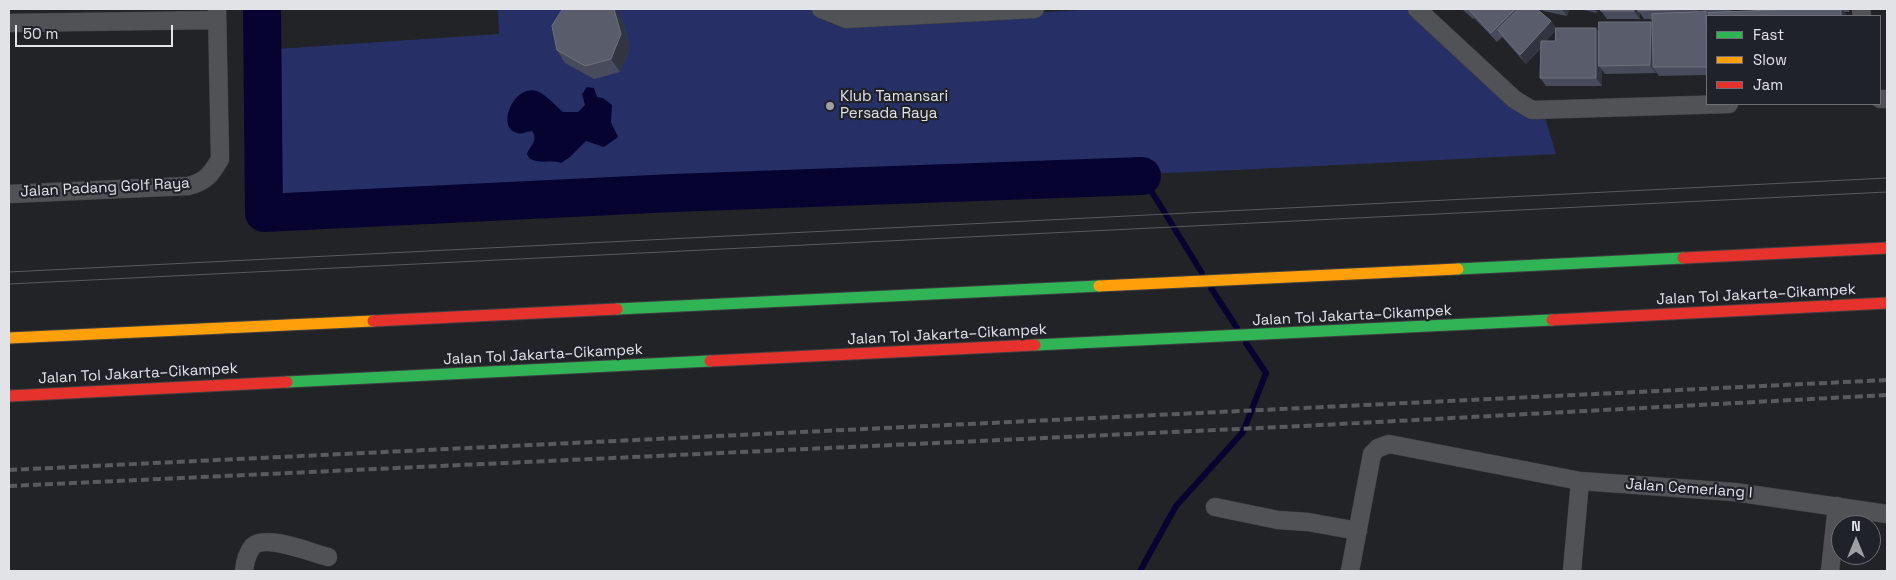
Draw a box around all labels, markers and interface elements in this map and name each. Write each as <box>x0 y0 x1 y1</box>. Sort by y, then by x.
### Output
scale bar <box>18 15 175 47</box>
legend <box>1706 15 1881 105</box>
text: 50 m <box>23 24 58 43</box>
text: Fast <box>1753 25 1784 44</box>
text: Slow <box>1753 50 1787 69</box>
text: Jam <box>1753 75 1783 94</box>
place label: Klub Tamansari Persada Raya <box>840 88 948 123</box>
marker: Klub Tamansari Persada Raya <box>824 100 836 112</box>
street label: Jalan Padang Golf Raya <box>20 175 190 201</box>
street label: Jalan Tol Jakarta–Cikampek <box>1656 281 1856 309</box>
street label: Jalan Tol Jakarta–Cikampek <box>1252 302 1452 330</box>
street label: Jalan Tol Jakarta–Cikampek <box>847 321 1047 349</box>
street label: Jalan Tol Jakarta–Cikampek <box>443 341 643 369</box>
street label: Jalan Tol Jakarta–Cikampek <box>38 360 238 388</box>
street label: Jalan Cemerlang I <box>1625 476 1753 502</box>
north arrow <box>1831 515 1881 565</box>
text: N <box>1851 517 1861 535</box>

